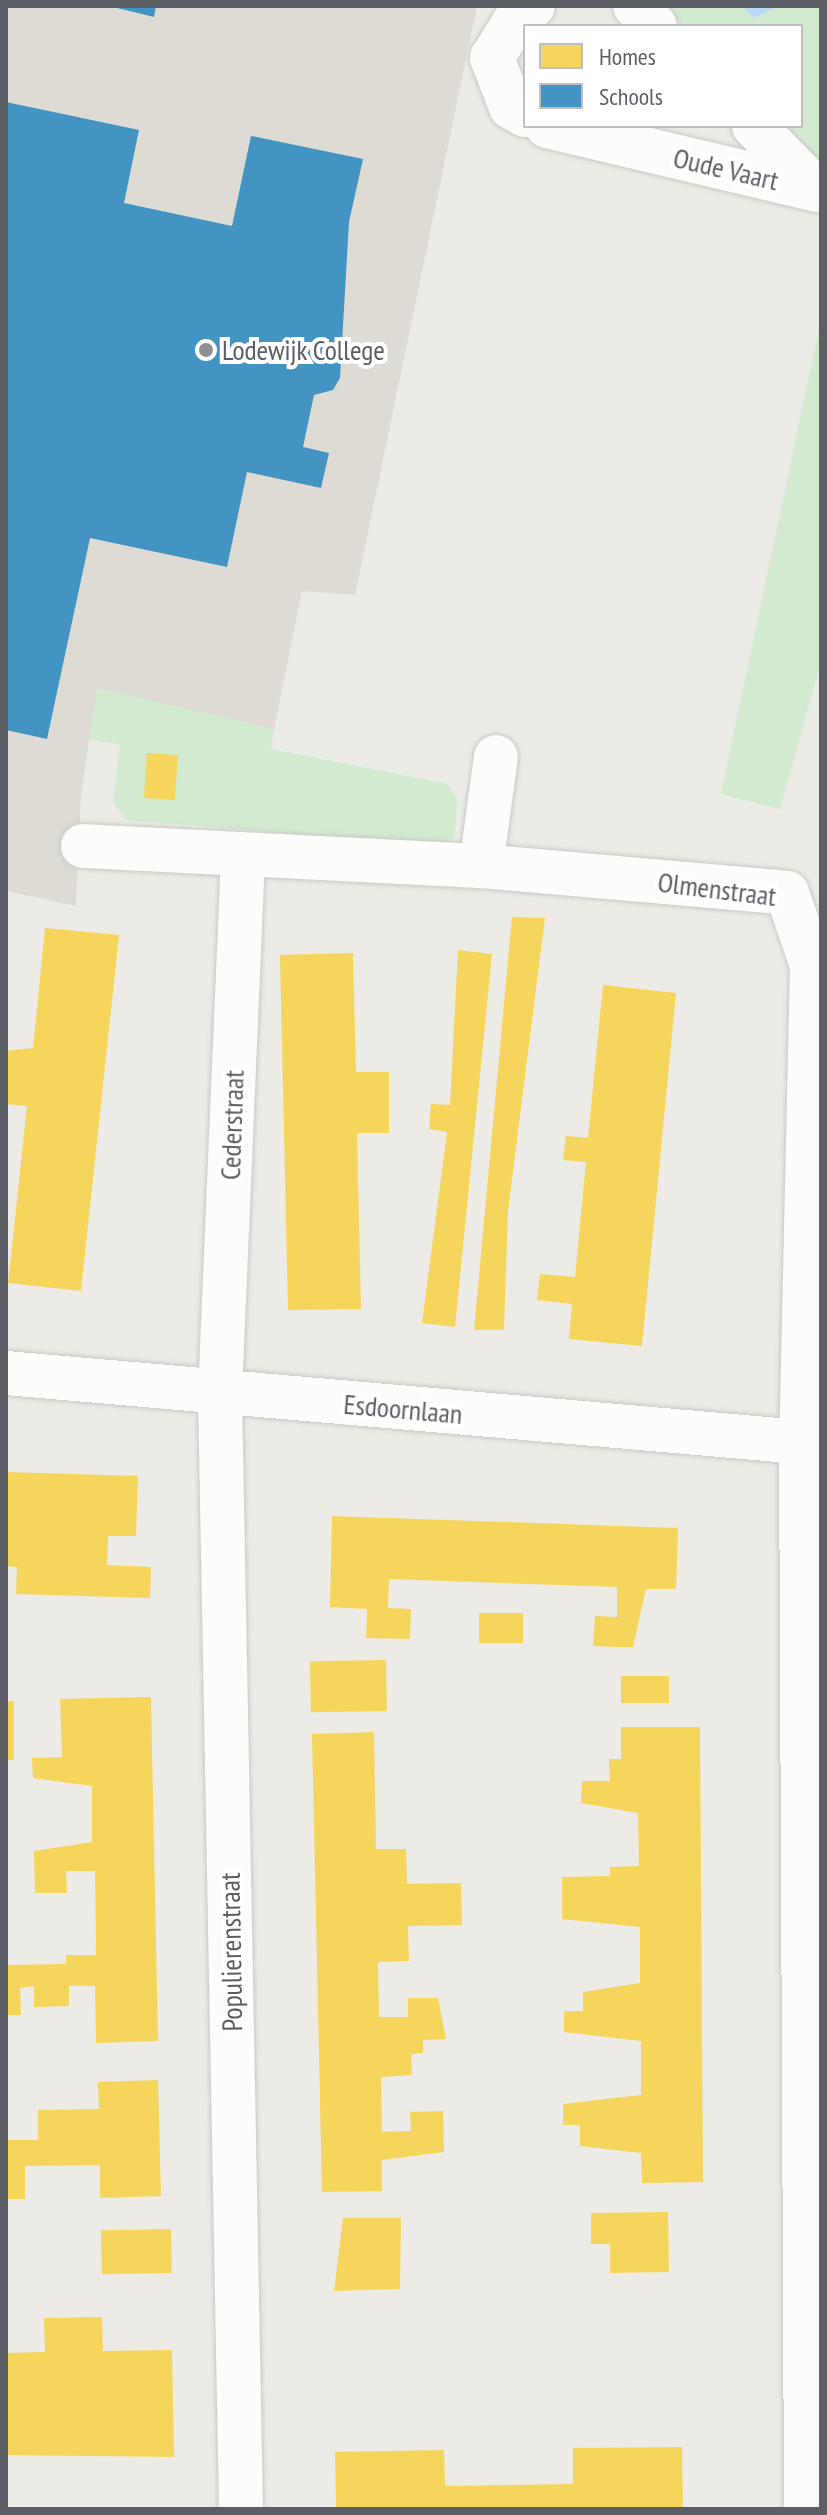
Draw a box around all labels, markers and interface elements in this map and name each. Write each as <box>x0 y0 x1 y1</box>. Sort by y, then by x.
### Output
legend <box>523 24 803 128</box>
text: Homes <box>599 41 656 72</box>
text: Schools <box>599 81 663 112</box>
street label: Oude Vaart <box>670 141 782 197</box>
place label: Lodewijk College <box>222 333 386 367</box>
marker: Lodewijk College <box>197 341 215 359</box>
street label: Olmenstraat <box>656 865 778 913</box>
street label: Cederstraat <box>213 1069 251 1181</box>
street label: Esdoornlaan <box>342 1387 464 1431</box>
street label: Populierenstraat <box>213 1872 249 2032</box>

